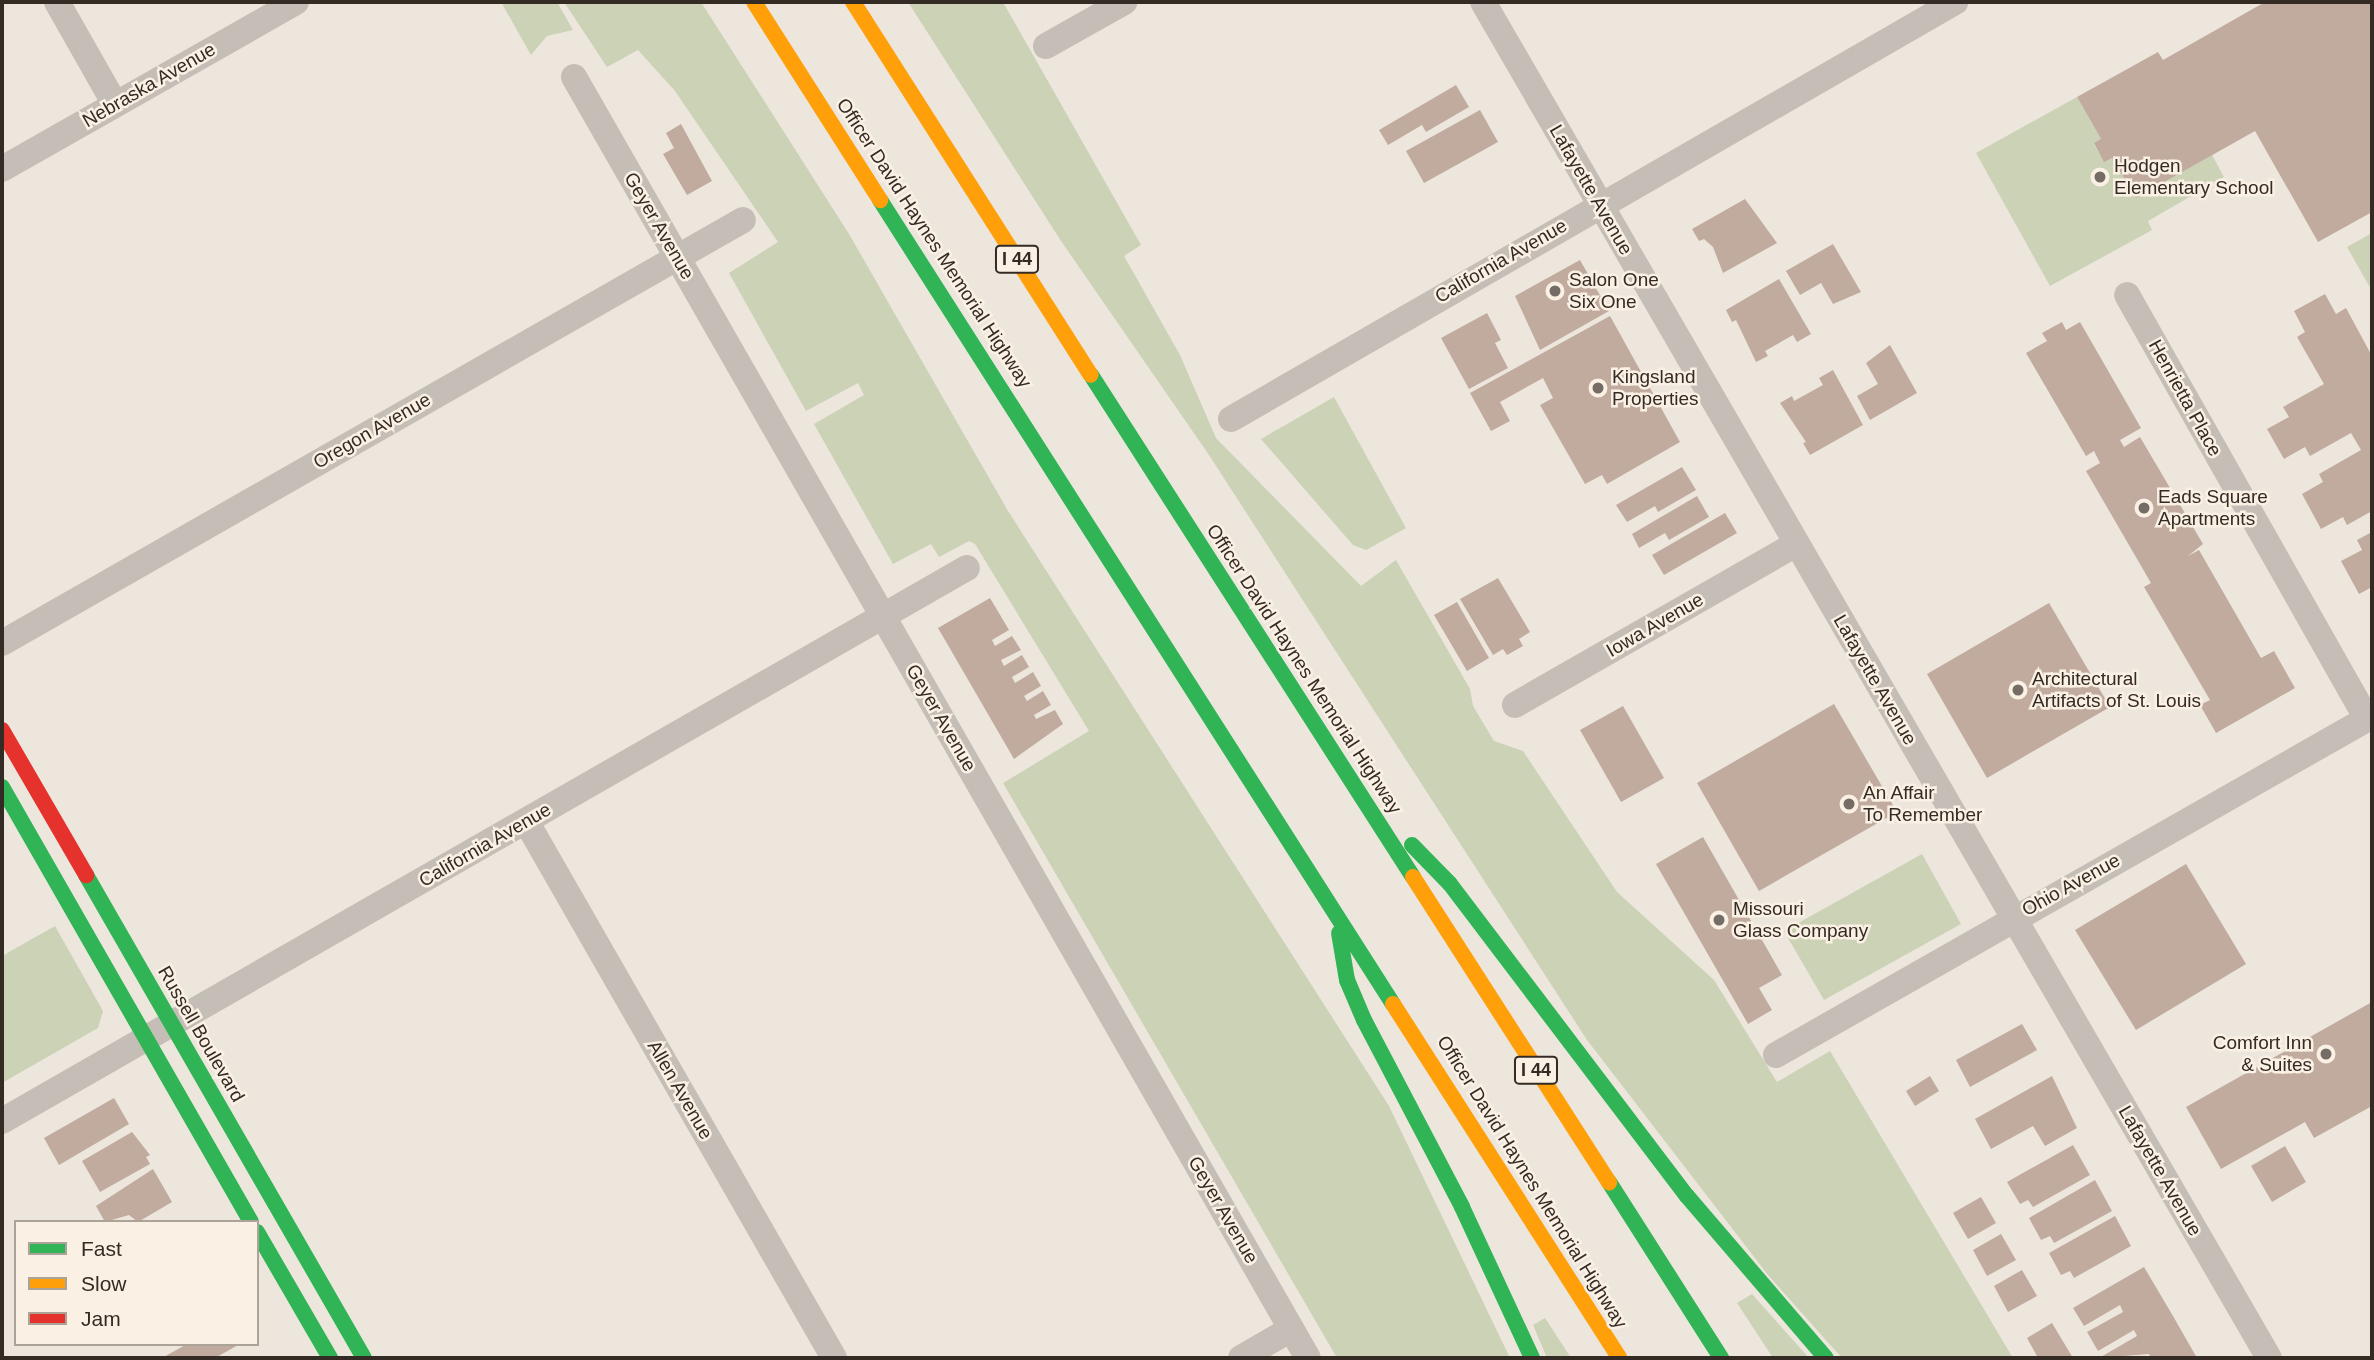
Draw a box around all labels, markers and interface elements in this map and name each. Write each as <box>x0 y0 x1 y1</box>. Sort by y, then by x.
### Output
street label: Nebraska Avenue <box>78 37 220 133</box>
street label: Officer David Haynes Memorial Highway <box>832 94 1036 392</box>
street label: Lafayette Avenue <box>1544 120 1638 260</box>
place label: Hodgen Elementary School <box>2114 155 2273 199</box>
street label: Geyer Avenue <box>619 168 699 284</box>
marker: Hodgen Elementary School <box>2092 169 2108 185</box>
street label: California Avenue <box>1431 214 1571 308</box>
road number: I 44 <box>994 244 1040 274</box>
place label: Salon One Six One <box>1569 269 1659 313</box>
marker: Salon One Six One <box>1547 283 1563 299</box>
street label: Henrietta Place <box>2144 336 2226 460</box>
place label: Kingsland Properties <box>1612 366 1699 410</box>
marker: Kingsland Properties <box>1590 380 1606 396</box>
street label: Oregon Avenue <box>309 388 435 474</box>
place label: Eads Square Apartments <box>2158 486 2268 530</box>
marker: Eads Square Apartments <box>2136 500 2152 516</box>
street label: Officer David Haynes Memorial Highway <box>1202 520 1406 818</box>
street label: Iowa Avenue <box>1602 588 1708 662</box>
street label: Lafayette Avenue <box>1828 610 1922 750</box>
street label: Geyer Avenue <box>901 660 981 776</box>
place label: Architectural Artifacts of St. Louis <box>2032 668 2201 712</box>
marker: Architectural Artifacts of St. Louis <box>2010 682 2026 698</box>
place label: An Affair To Remember <box>1863 782 1982 826</box>
marker: An Affair To Remember <box>1841 796 1857 812</box>
street label: California Avenue <box>415 798 555 892</box>
street label: Ohio Avenue <box>2018 848 2124 922</box>
place label: Missouri Glass Company <box>1733 898 1868 942</box>
marker: Missouri Glass Company <box>1711 912 1727 928</box>
street label: Russell Boulevard <box>153 962 249 1106</box>
street label: Officer David Haynes Memorial Highway <box>1432 1031 1632 1333</box>
place label: Comfort Inn & Suites <box>2213 1032 2312 1076</box>
street label: Allen Avenue <box>642 1036 718 1144</box>
marker: Comfort Inn & Suites <box>2318 1046 2334 1062</box>
road number: I 44 <box>1513 1056 1559 1084</box>
street label: Lafayette Avenue <box>2113 1101 2207 1241</box>
street label: Geyer Avenue <box>1183 1152 1263 1268</box>
legend <box>14 1220 259 1346</box>
text: Fast <box>81 1237 122 1260</box>
text: Slow <box>81 1272 127 1295</box>
text: Jam <box>81 1307 121 1330</box>

